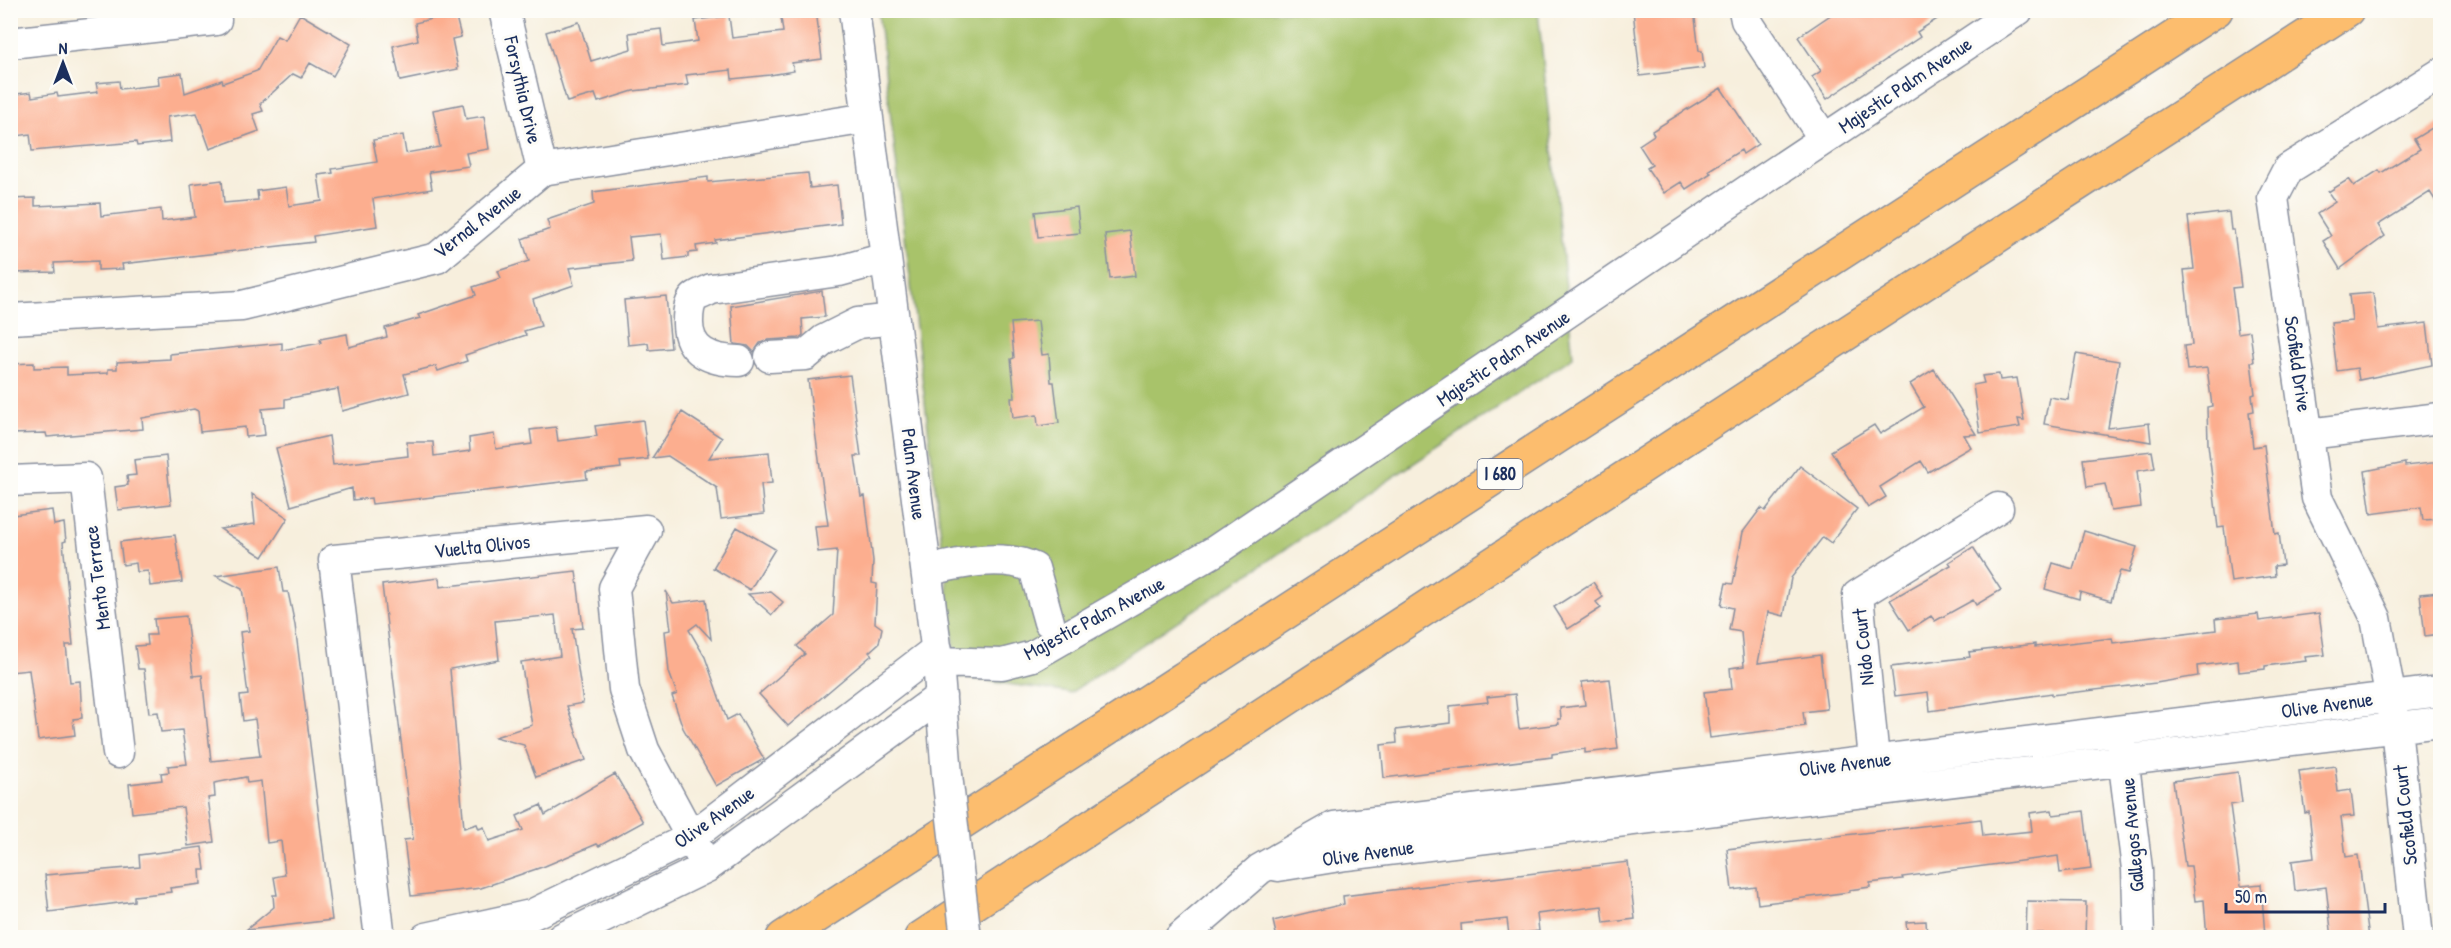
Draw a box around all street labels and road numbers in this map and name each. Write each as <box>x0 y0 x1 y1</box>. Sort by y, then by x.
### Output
street label: Majestic Palm Avenue <box>1833 30 1977 139</box>
street label: Forsythia Drive <box>498 33 549 146</box>
street label: Vernal Avenue <box>427 179 526 264</box>
street label: Majestic Palm Avenue <box>1431 303 1575 412</box>
street label: Scofield Drive <box>2278 314 2319 414</box>
street label: Palm Avenue <box>896 427 933 521</box>
road number: I 680 <box>1478 459 1522 489</box>
street label: Mento Terrace <box>77 524 116 632</box>
street label: Vuelta Olivos <box>433 527 532 564</box>
street label: Majestic Palm Avenue <box>1019 569 1169 666</box>
street label: Nido Court <box>1845 606 1880 687</box>
street label: Olive Avenue <box>2279 685 2374 724</box>
street label: Olive Avenue <box>1798 744 1892 783</box>
street label: Scofield Court <box>2386 763 2423 866</box>
street label: Gallegos Avenue <box>2113 777 2150 893</box>
street label: Olive Avenue <box>668 779 759 854</box>
street label: Olive Avenue <box>1320 833 1415 872</box>

